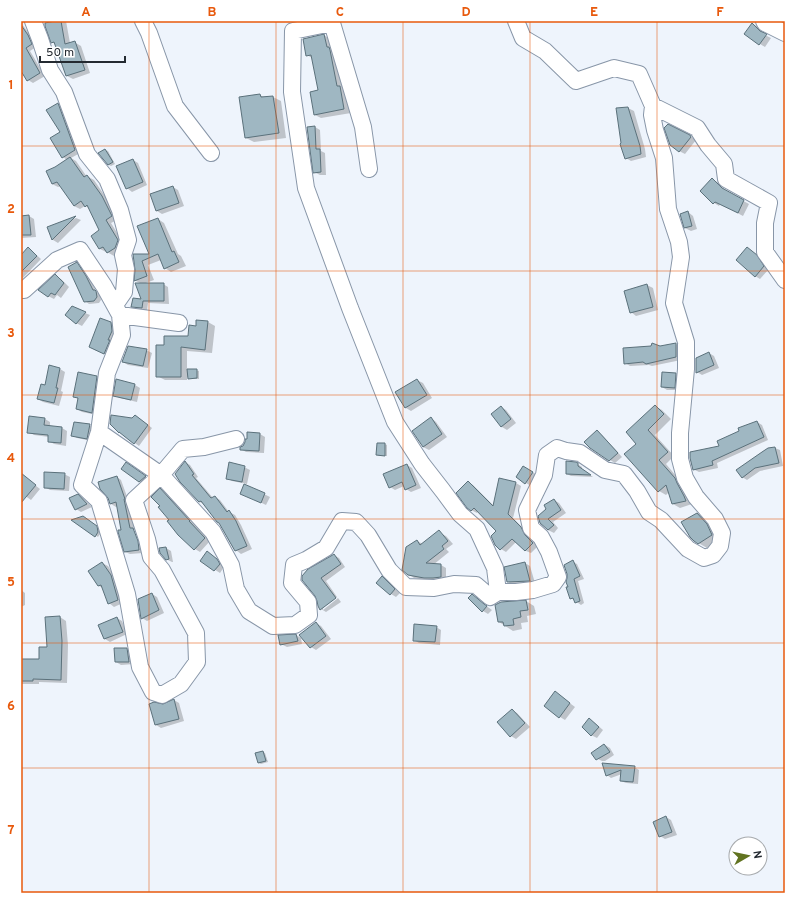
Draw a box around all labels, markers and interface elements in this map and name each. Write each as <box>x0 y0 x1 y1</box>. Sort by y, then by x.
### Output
text: A <box>81 5 91 21</box>
text: B <box>208 5 217 21</box>
text: C <box>336 5 344 21</box>
text: D <box>461 5 471 21</box>
text: E <box>590 5 598 21</box>
text: F <box>716 5 724 21</box>
scale bar <box>40 38 125 64</box>
text: 50 m <box>46 45 74 61</box>
text: 1 <box>8 78 14 94</box>
text: 2 <box>7 202 15 218</box>
text: 3 <box>7 326 15 342</box>
text: 4 <box>7 451 15 467</box>
text: 5 <box>7 575 15 591</box>
text: 6 <box>7 699 15 715</box>
text: 7 <box>8 823 15 839</box>
north arrow <box>728 836 768 876</box>
text: N <box>749 850 764 860</box>

